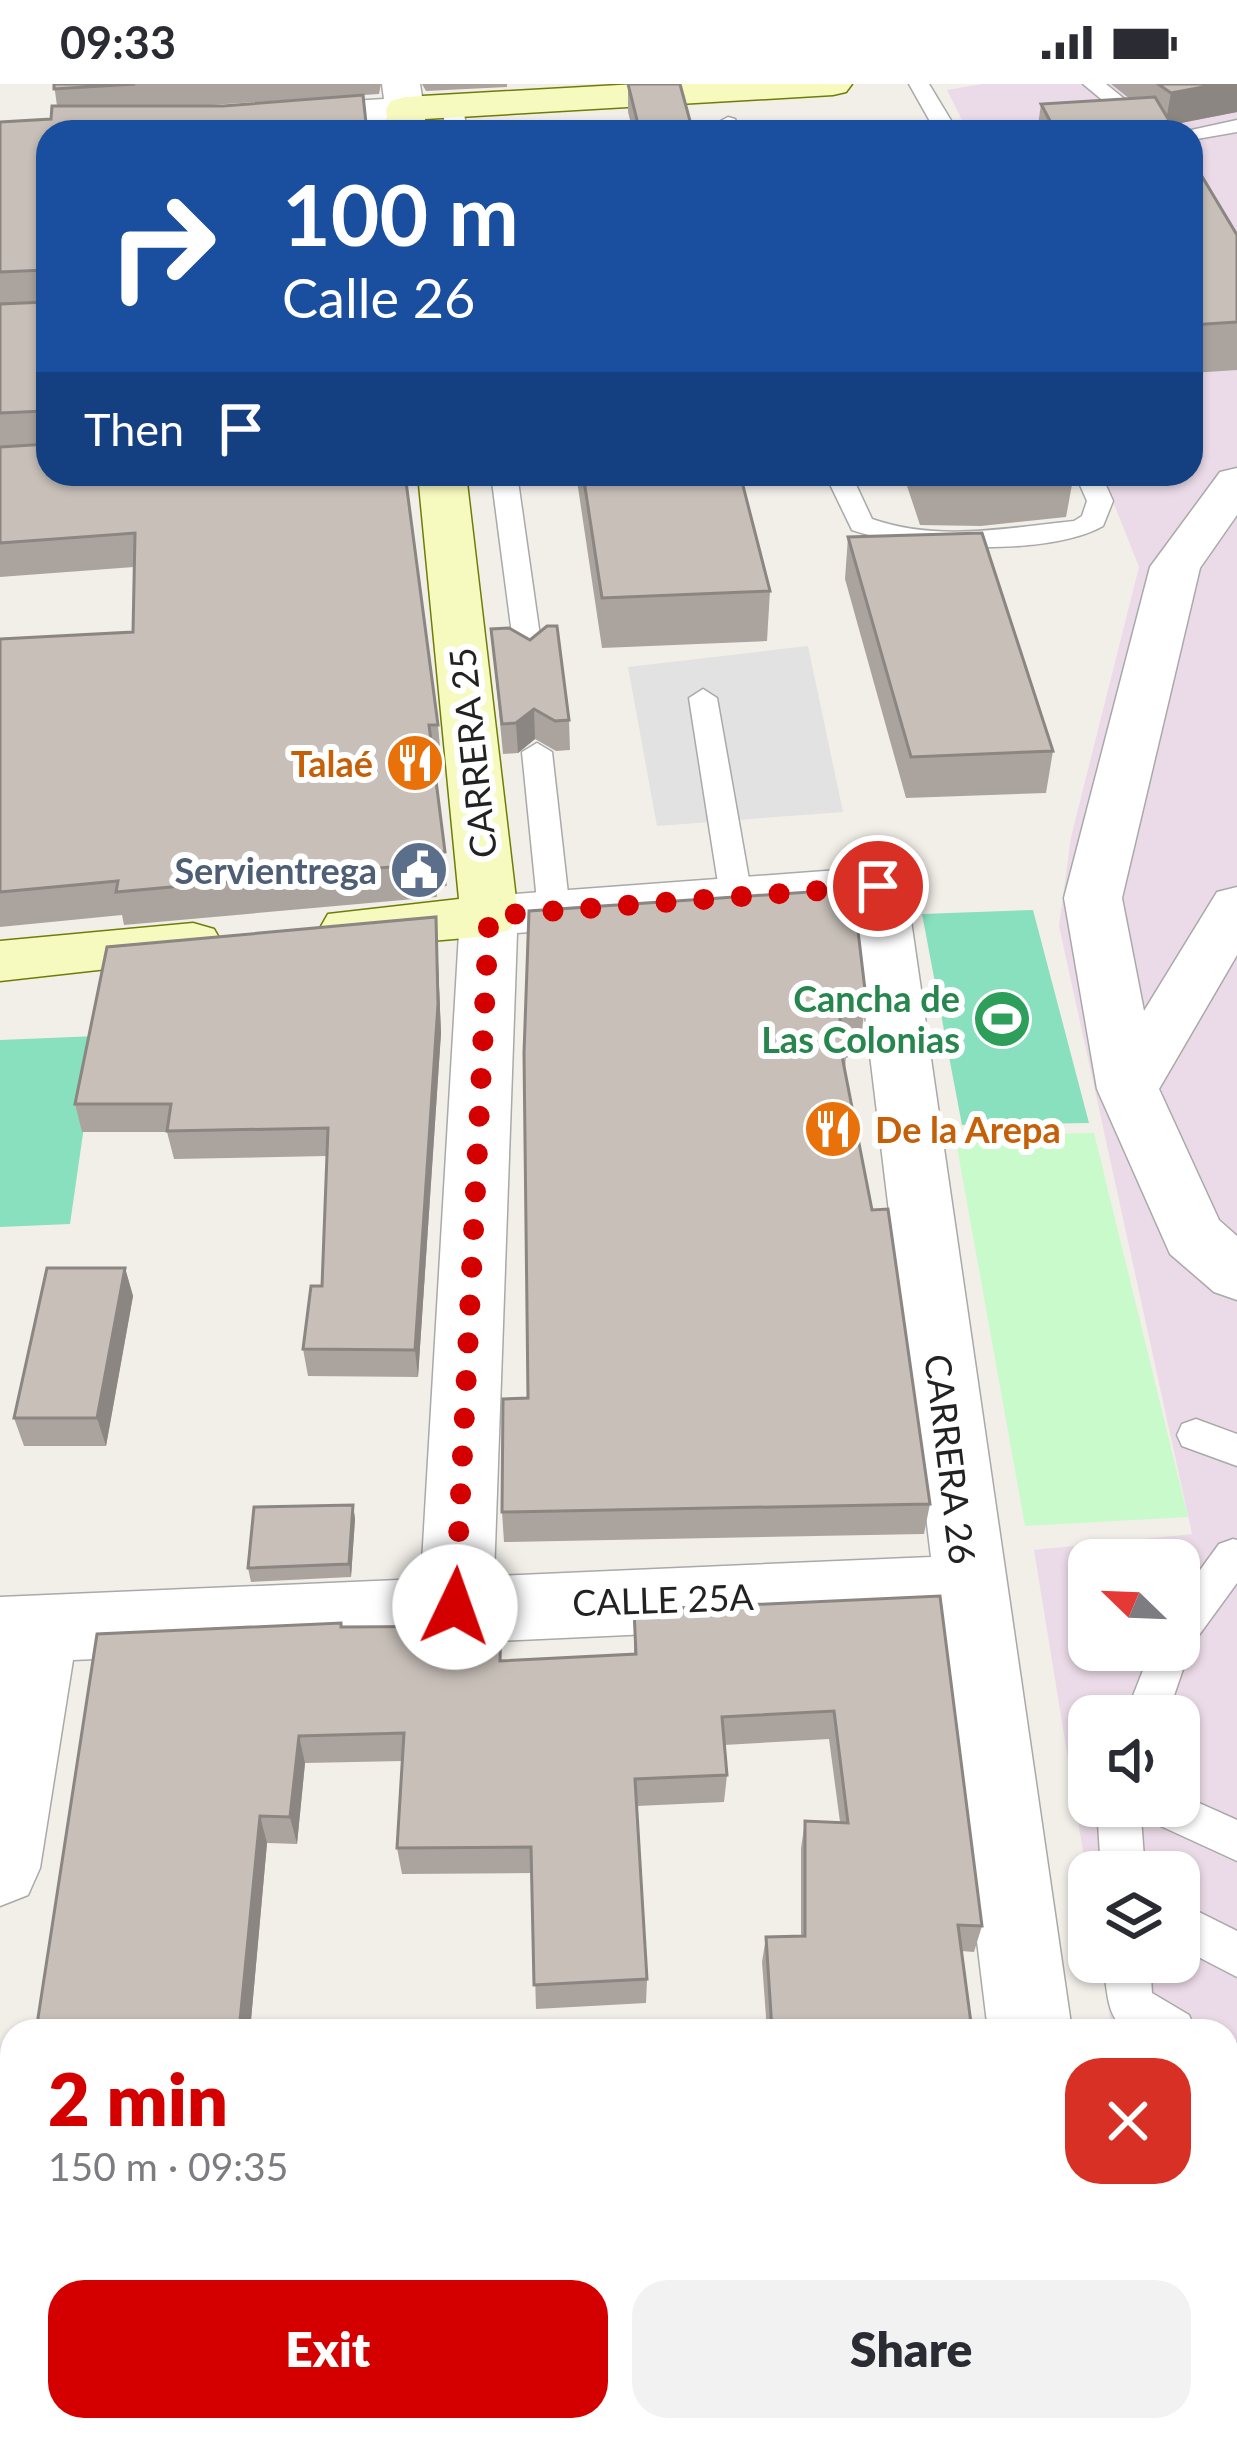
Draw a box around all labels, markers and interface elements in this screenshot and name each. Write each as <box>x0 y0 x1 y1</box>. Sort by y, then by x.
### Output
text: 09:33 <box>60 15 176 69</box>
text: 100 m <box>282 163 519 264</box>
icon: right <box>84 168 240 324</box>
text: Calle 26 <box>282 265 475 330</box>
icon: arrive <box>208 396 274 462</box>
text: Then <box>84 402 184 456</box>
street label: CARRERA 25 <box>439 646 505 860</box>
restaurant icon: Talaé <box>384 732 446 794</box>
place label: Talaé <box>291 741 373 785</box>
pin <box>827 835 929 937</box>
public building icon: Servientrega <box>388 839 450 901</box>
place label: Servientrega <box>174 848 377 892</box>
icon: arrive <box>845 853 911 919</box>
place label: Cancha de Las Colonias <box>761 976 960 1061</box>
sports icon: Cancha de Las Colonias <box>971 988 1033 1050</box>
restaurant icon: De la Arepa <box>802 1098 864 1160</box>
place label: De la Arepa <box>875 1107 1061 1151</box>
street label: CARRERA 26 <box>916 1352 986 1566</box>
north arrow <box>1068 1539 1200 1671</box>
map controls <box>1068 1539 1200 1983</box>
position arrow <box>392 1544 518 1670</box>
street label: CALLE 25A <box>572 1574 755 1624</box>
button: sound <box>1068 1695 1200 1827</box>
button: layers <box>1068 1851 1200 1983</box>
text: 2 min <box>48 2055 228 2141</box>
button: close <box>1065 2058 1191 2184</box>
text: 150 m · 09:35 <box>48 2143 288 2189</box>
button: Exit <box>48 2280 608 2418</box>
button: Share <box>632 2280 1191 2418</box>

